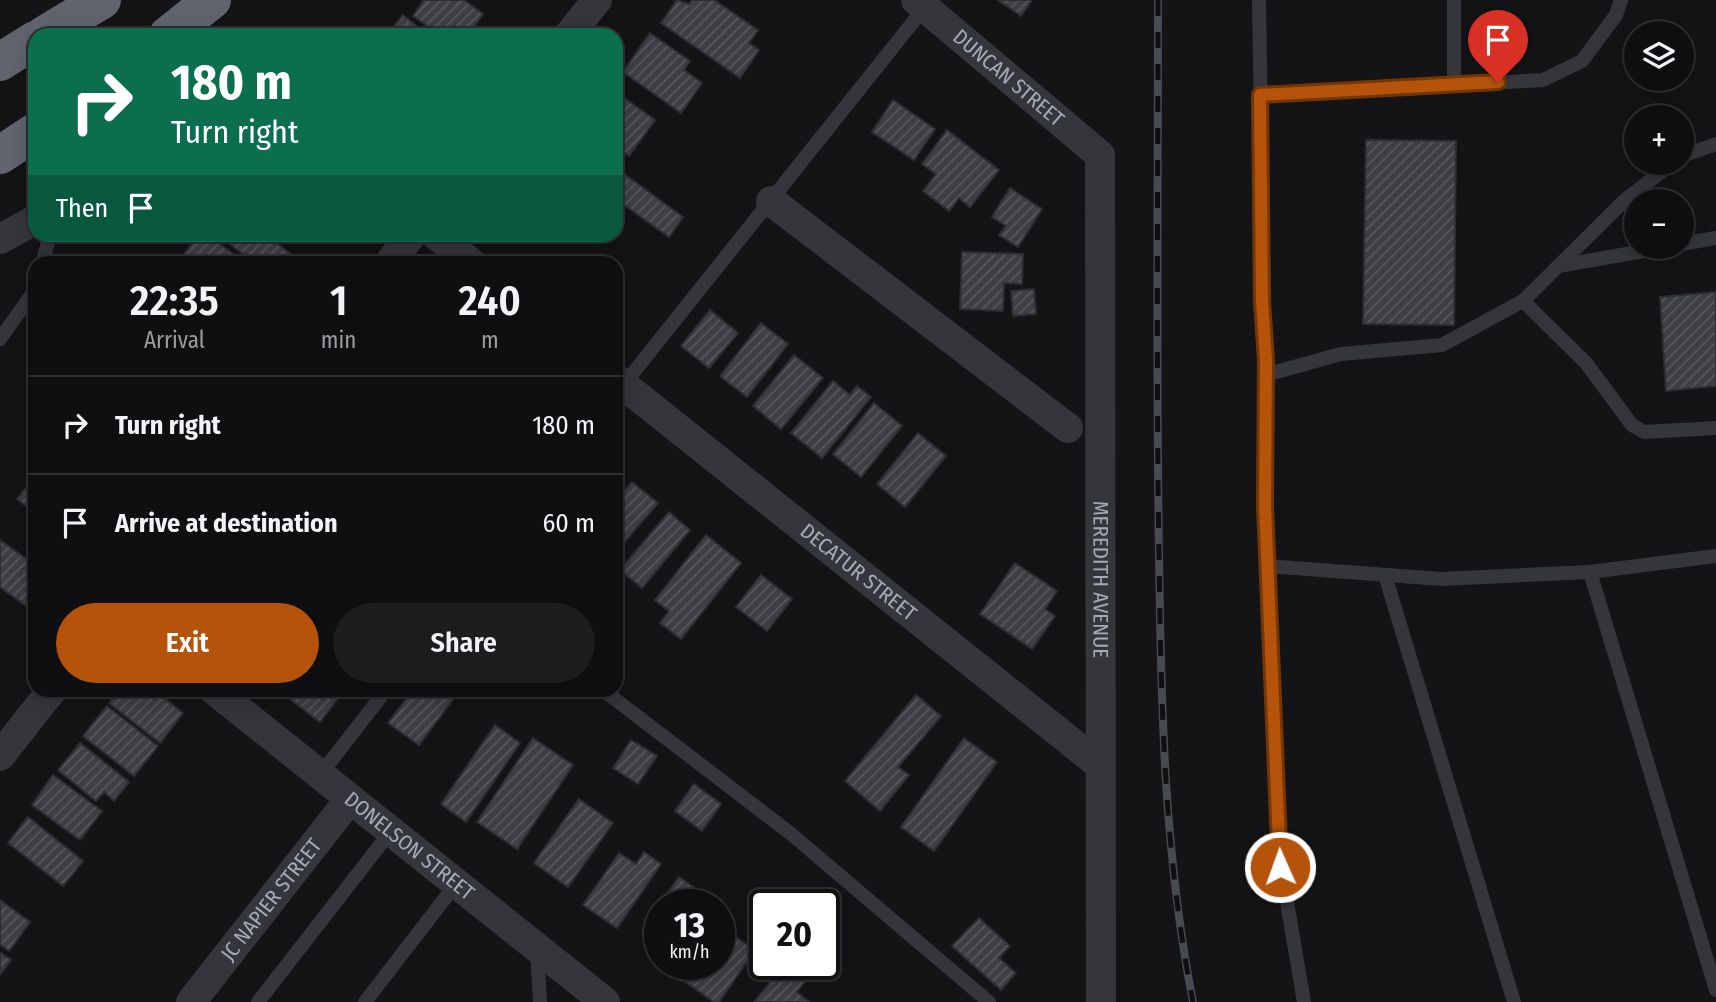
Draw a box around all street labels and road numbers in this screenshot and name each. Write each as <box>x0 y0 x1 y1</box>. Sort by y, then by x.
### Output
street label: DUNCAN STREET <box>948 24 1070 132</box>
street label: MEREDITH AVENUE <box>1087 501 1114 658</box>
street label: DECATUR STREET <box>795 518 922 627</box>
street label: DONELSON STREET <box>339 786 480 906</box>
street label: JC NAPIER STREET <box>215 833 327 966</box>

